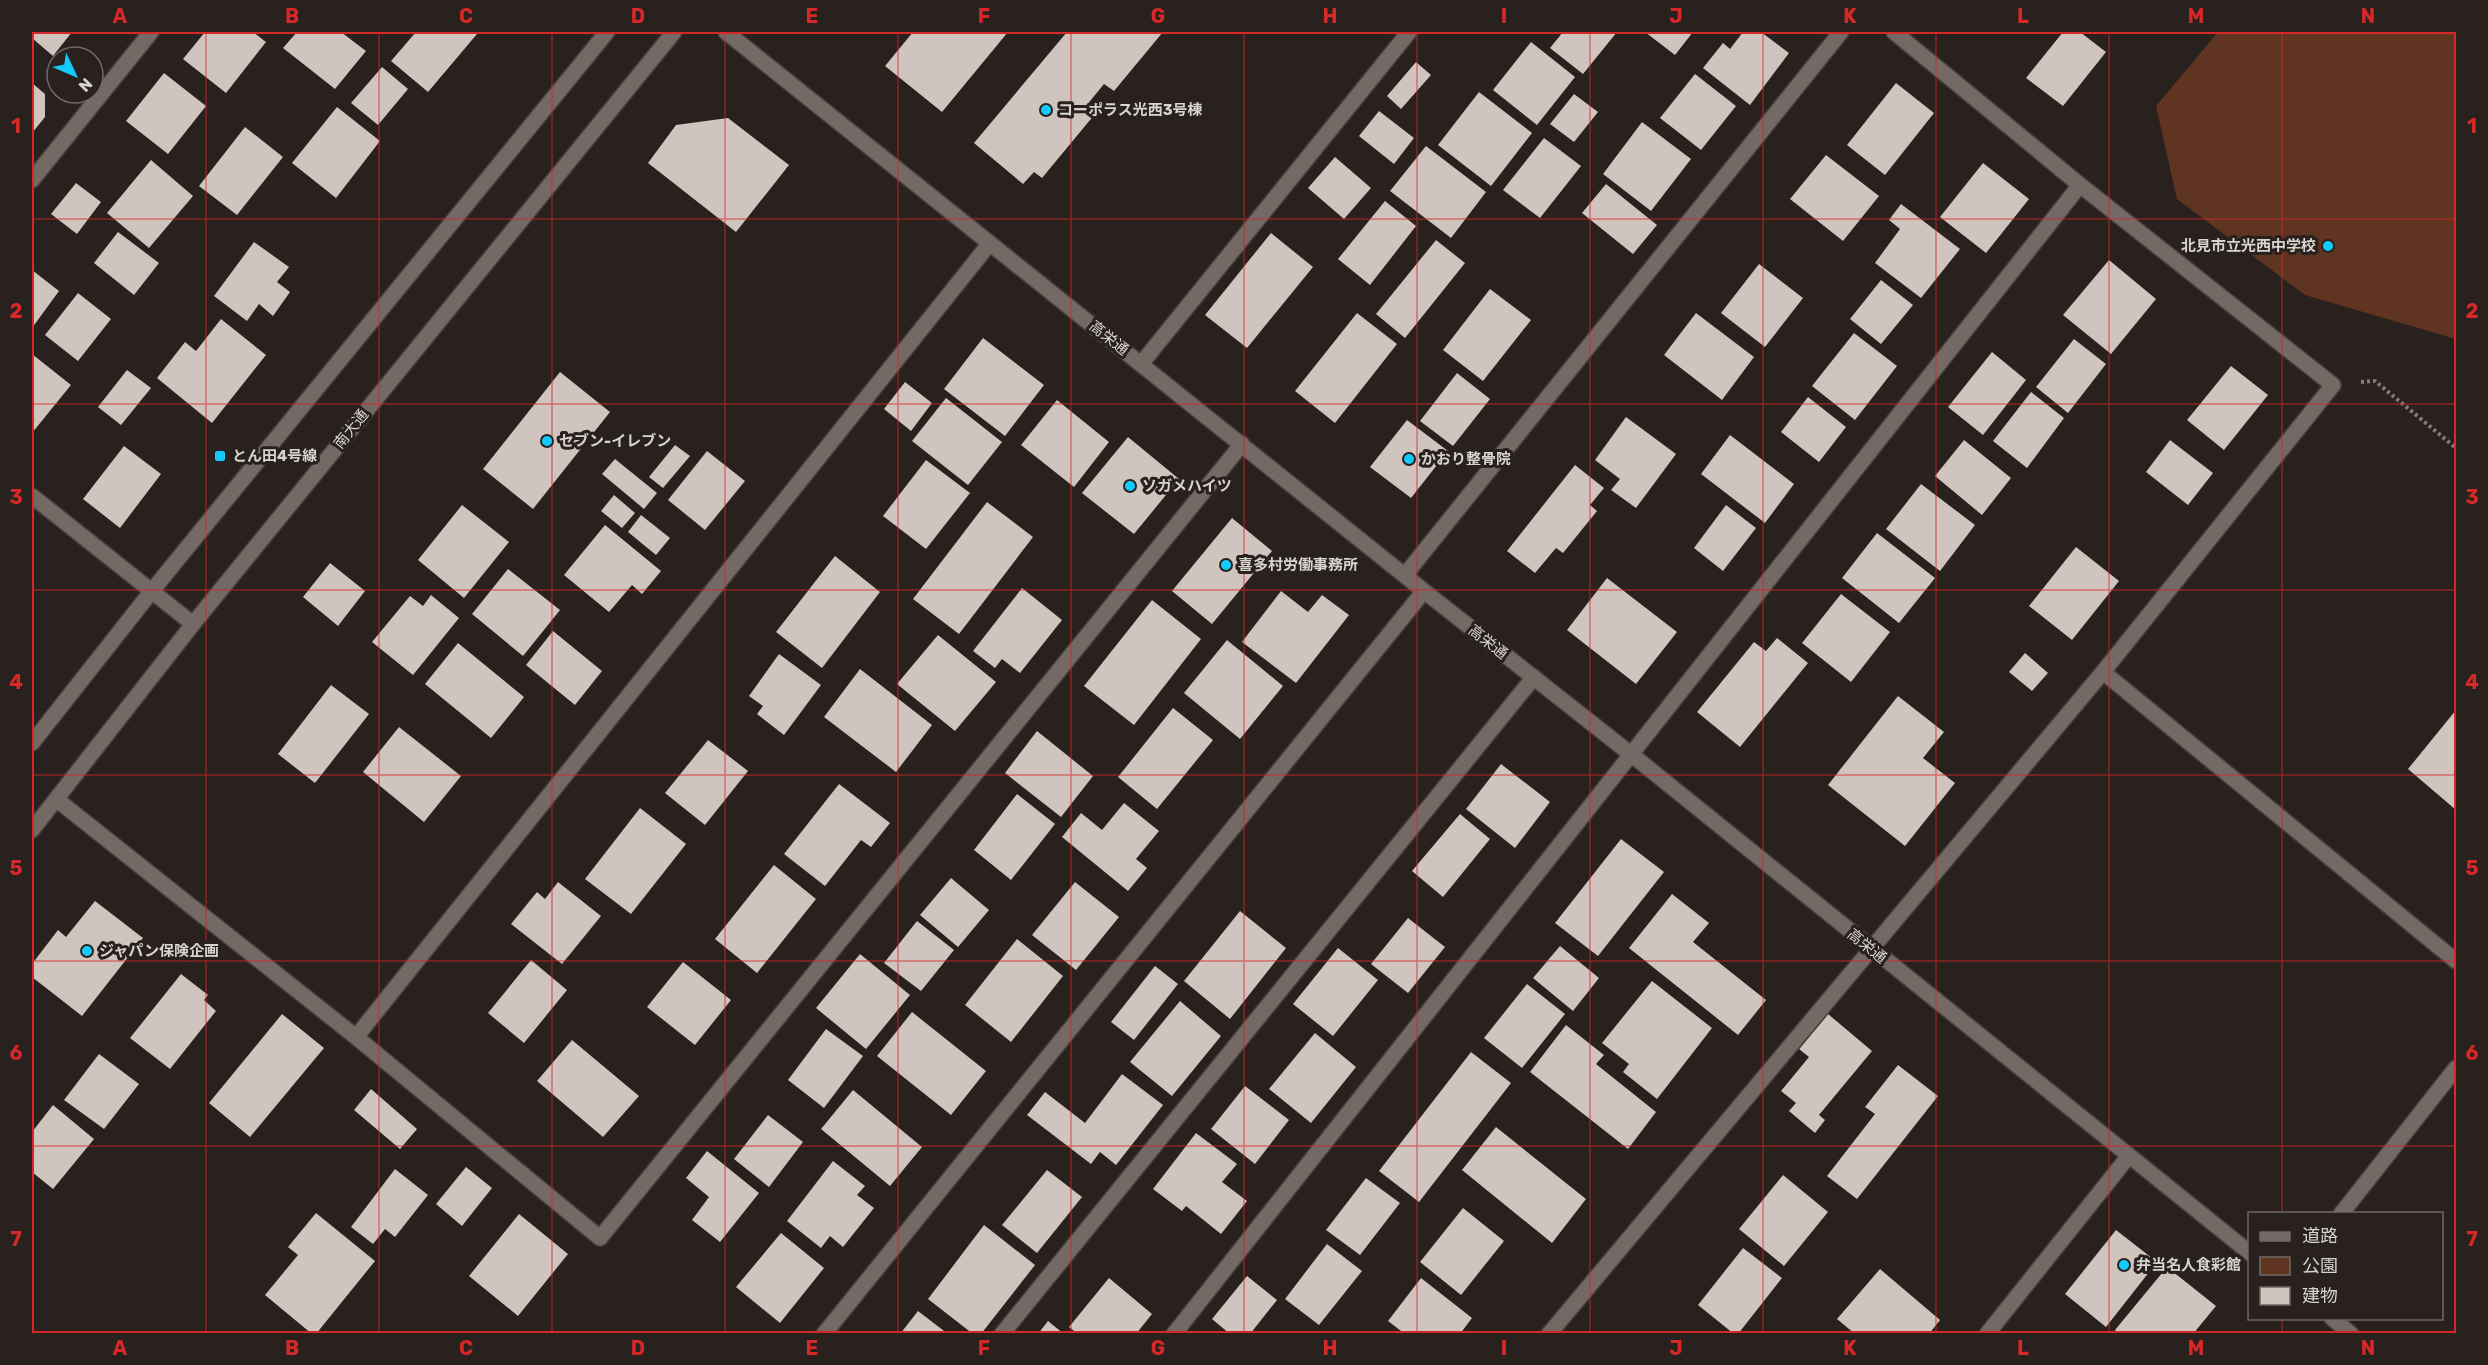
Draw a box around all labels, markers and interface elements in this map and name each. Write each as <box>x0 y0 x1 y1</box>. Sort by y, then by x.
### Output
text: A <box>113 4 128 28</box>
text: B <box>285 4 299 28</box>
text: C <box>459 4 473 28</box>
text: D <box>631 4 645 28</box>
text: E <box>806 4 818 28</box>
text: F <box>978 4 990 28</box>
text: G <box>1151 4 1165 28</box>
text: H <box>1323 4 1337 28</box>
text: I <box>1501 4 1507 28</box>
text: J <box>1669 4 1683 28</box>
text: K <box>1843 4 1857 28</box>
text: L <box>2017 4 2029 28</box>
text: M <box>2188 4 2204 28</box>
text: N <box>2361 4 2375 28</box>
north arrow <box>45 45 105 105</box>
text: N <box>75 74 96 96</box>
place label: コーポラス光西3号棟 <box>1058 101 1203 119</box>
marker: コーポラス光西3号棟 <box>1039 103 1053 117</box>
text: 1 <box>11 114 21 138</box>
text: 1 <box>2467 114 2477 138</box>
place label: 北見市立光西中学校 <box>2181 237 2316 255</box>
marker: 北見市立光西中学校 <box>2321 239 2335 253</box>
text: 2 <box>10 299 23 323</box>
text: 2 <box>2466 299 2479 323</box>
street label: 高栄通 <box>1086 317 1132 359</box>
street label: 南大通 <box>330 406 372 452</box>
place label: セブン-イレブン <box>559 432 671 450</box>
marker: セブン-イレブン <box>540 434 554 448</box>
place label: とん田4号線 <box>232 447 317 465</box>
marker: とん田4号線 <box>213 449 227 463</box>
place label: かおり整骨院 <box>1421 450 1511 468</box>
marker: かおり整骨院 <box>1402 452 1416 466</box>
place label: ソガメハイツ <box>1142 477 1232 495</box>
marker: ソガメハイツ <box>1123 479 1137 493</box>
text: 3 <box>9 485 23 509</box>
text: 3 <box>2465 485 2479 509</box>
place label: 喜多村労働事務所 <box>1238 556 1358 574</box>
marker: 喜多村労働事務所 <box>1219 558 1233 572</box>
street label: 高栄通 <box>1465 621 1511 663</box>
text: 4 <box>9 670 23 694</box>
text: 4 <box>2465 670 2479 694</box>
text: 5 <box>10 856 23 880</box>
text: 5 <box>2466 856 2479 880</box>
street label: 高栄通 <box>1844 925 1890 967</box>
place label: ジャパン保険企画 <box>99 942 219 960</box>
marker: ジャパン保険企画 <box>80 944 94 958</box>
text: 6 <box>9 1041 23 1065</box>
text: 6 <box>2465 1041 2479 1065</box>
legend <box>2248 1212 2443 1320</box>
text: 道路 <box>2302 1225 2338 1247</box>
text: 7 <box>10 1227 22 1251</box>
text: 7 <box>2466 1227 2478 1251</box>
text: 公園 <box>2302 1255 2338 1277</box>
place label: 弁当名人食彩館 <box>2136 1256 2241 1274</box>
marker: 弁当名人食彩館 <box>2117 1258 2131 1272</box>
text: 建物 <box>2302 1285 2338 1307</box>
text: A <box>113 1336 128 1360</box>
text: B <box>285 1336 299 1360</box>
text: C <box>459 1336 473 1360</box>
text: D <box>631 1336 645 1360</box>
text: E <box>806 1336 818 1360</box>
text: F <box>978 1336 990 1360</box>
text: G <box>1151 1336 1165 1360</box>
text: H <box>1323 1336 1337 1360</box>
text: I <box>1501 1336 1507 1360</box>
text: J <box>1669 1336 1683 1360</box>
text: K <box>1843 1336 1857 1360</box>
text: L <box>2017 1336 2029 1360</box>
text: M <box>2188 1336 2204 1360</box>
text: N <box>2361 1336 2375 1360</box>

